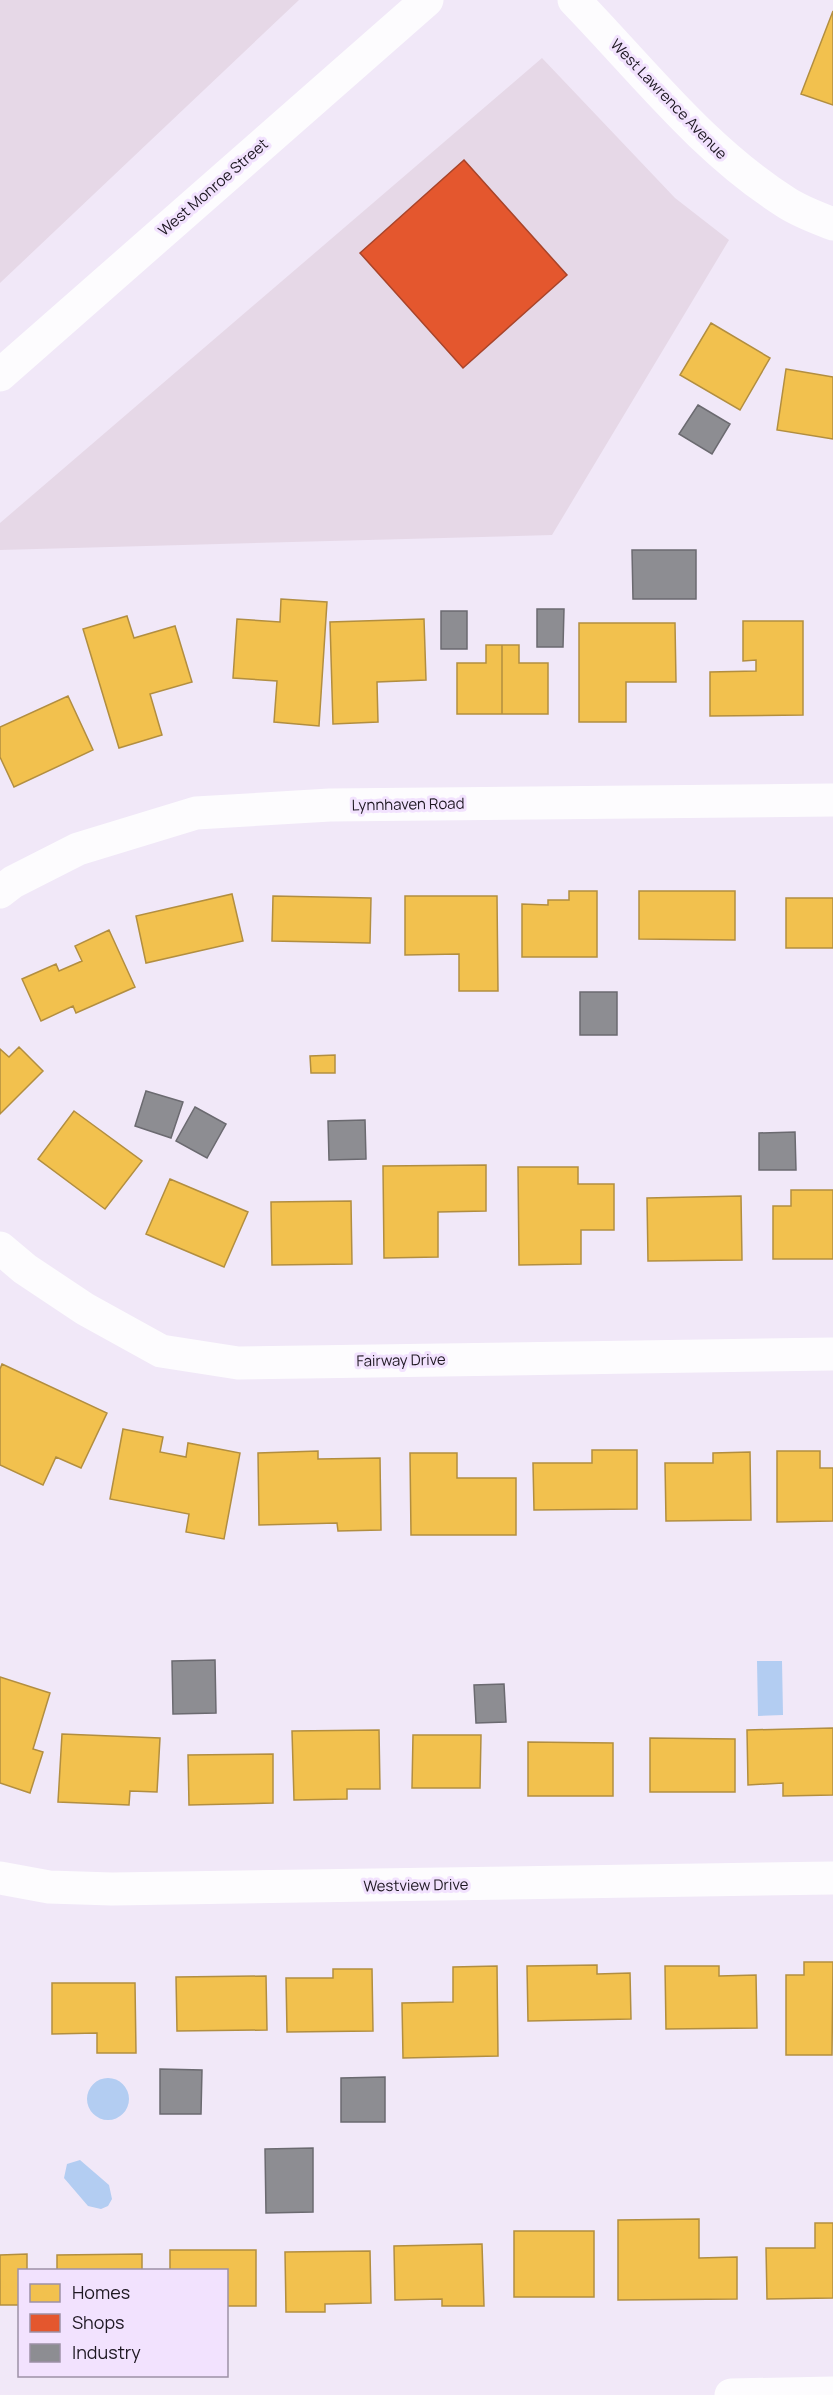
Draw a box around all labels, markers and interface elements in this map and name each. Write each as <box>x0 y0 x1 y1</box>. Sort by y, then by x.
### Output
street label: West Lawrence Avenue <box>606 34 732 164</box>
street label: West Monroe Street <box>154 133 272 241</box>
street label: Lynnhaven Road <box>351 793 465 815</box>
street label: Fairway Drive <box>356 1349 446 1371</box>
street label: Westview Drive <box>363 1874 469 1896</box>
legend <box>18 2269 228 2377</box>
text: Homes <box>72 2280 130 2304</box>
text: Shops <box>72 2310 124 2334</box>
text: Industry <box>72 2340 141 2364</box>

